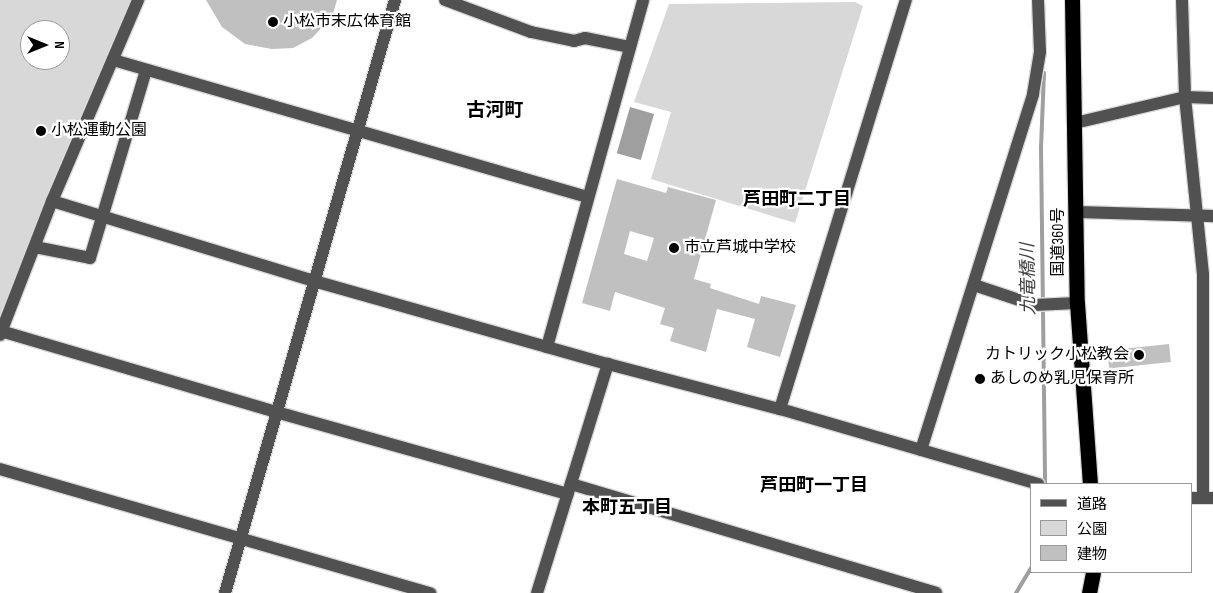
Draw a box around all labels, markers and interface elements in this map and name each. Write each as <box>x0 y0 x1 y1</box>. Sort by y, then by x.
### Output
place label: 小松市末広体育館 <box>283 12 411 32</box>
marker: 小松市末広体育館 <box>267 16 279 28</box>
north arrow <box>20 20 70 70</box>
text: N <box>51 41 68 49</box>
district label: 古河町 <box>467 100 523 122</box>
place label: 小松運動公園 <box>51 121 147 141</box>
marker: 小松運動公園 <box>35 125 47 137</box>
district label: 芦田町二丁目 <box>743 189 851 211</box>
street label: 国道360号 <box>1049 208 1069 276</box>
place label: 市立芦城中学校 <box>684 238 796 258</box>
marker: 市立芦城中学校 <box>668 242 680 254</box>
water label: 九竜橋川 <box>1018 243 1040 315</box>
place label: カトリック小松教会 <box>985 345 1129 365</box>
marker: カトリック小松教会 <box>1133 349 1145 361</box>
place label: あしのめ乳児保育所 <box>990 369 1134 389</box>
marker: あしのめ乳児保育所 <box>974 373 986 385</box>
district label: 芦田町一丁目 <box>760 475 868 497</box>
legend <box>1030 483 1193 573</box>
text: 道路 <box>1077 495 1107 514</box>
district label: 本町五丁目 <box>582 497 672 519</box>
text: 公園 <box>1077 520 1107 539</box>
text: 建物 <box>1077 545 1107 564</box>

